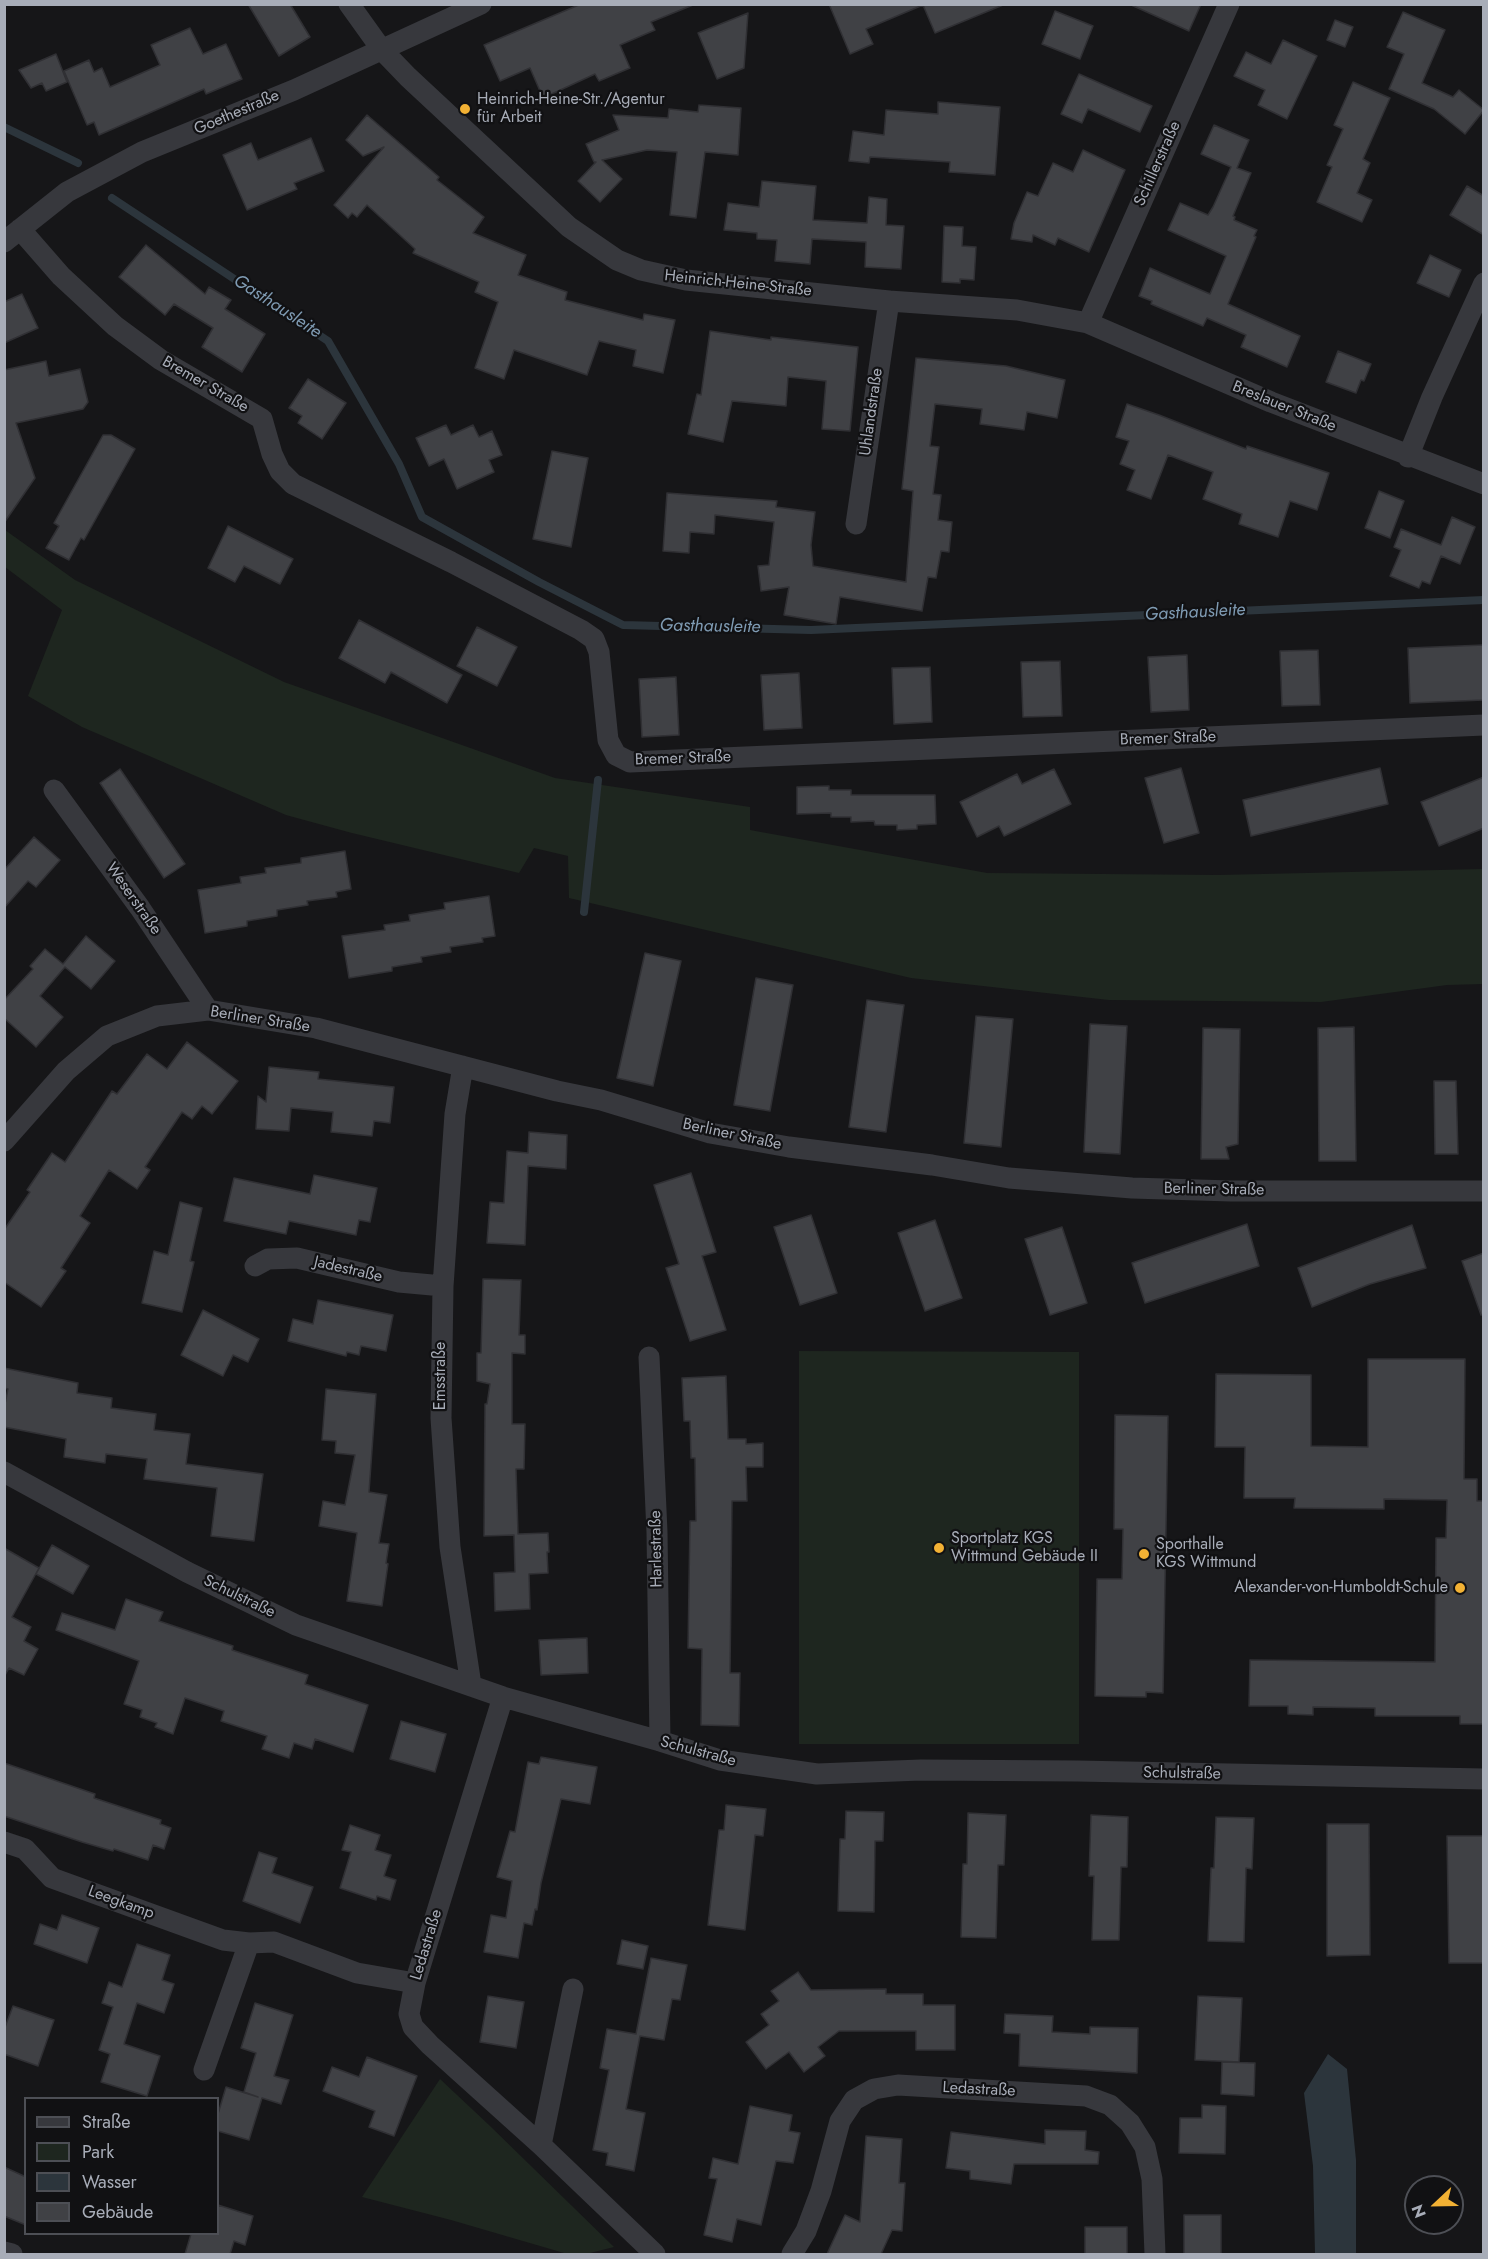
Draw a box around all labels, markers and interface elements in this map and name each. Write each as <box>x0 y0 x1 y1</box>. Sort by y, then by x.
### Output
street label: Goethestraße <box>192 86 282 140</box>
place label: Heinrich-Heine-Str./Agentur für Arbeit <box>477 90 665 128</box>
marker: Heinrich-Heine-Str./Agentur für Arbeit <box>458 102 472 116</box>
street label: Schillerstraße <box>1131 119 1185 209</box>
street label: Heinrich-Heine-Straße <box>663 267 813 301</box>
water label: Gasthausleite <box>229 270 325 344</box>
street label: Bremer Straße <box>158 353 252 417</box>
street label: Uhlandstraße <box>856 367 888 457</box>
street label: Breslauer Straße <box>1229 377 1339 437</box>
water label: Gasthausleite <box>1144 600 1246 626</box>
water label: Gasthausleite <box>659 615 761 639</box>
street label: Bremer Straße <box>1119 728 1217 750</box>
street label: Bremer Straße <box>634 748 732 770</box>
street label: Weserstraße <box>101 859 165 939</box>
street label: Berliner Straße <box>209 1003 311 1037</box>
street label: Berliner Straße <box>681 1115 783 1155</box>
street label: Berliner Straße <box>1164 1180 1264 1200</box>
street label: Jadestraße <box>312 1253 384 1287</box>
street label: Emsstraße <box>431 1342 451 1410</box>
street label: Harlestraße <box>647 1510 667 1588</box>
place label: Sportplatz KGS Wittmund Gebäude II <box>951 1529 1098 1567</box>
place label: Sporthalle KGS Wittmund <box>1156 1535 1256 1573</box>
marker: Sportplatz KGS Wittmund Gebäude II <box>932 1541 946 1555</box>
marker: Sporthalle KGS Wittmund <box>1137 1547 1151 1561</box>
street label: Schulstraße <box>200 1571 278 1623</box>
place label: Alexander-von-Humboldt-Schule <box>1234 1578 1448 1598</box>
marker: Alexander-von-Humboldt-Schule <box>1453 1581 1467 1595</box>
street label: Schulstraße <box>658 1733 738 1771</box>
street label: Schulstraße <box>1143 1764 1221 1784</box>
street label: Leegkamp <box>85 1882 157 1924</box>
street label: Ledastraße <box>407 1907 447 1983</box>
street label: Ledastraße <box>942 2079 1016 2101</box>
legend <box>24 2097 219 2235</box>
text: Straße <box>82 2109 130 2135</box>
text: Park <box>82 2139 114 2165</box>
text: Wasser <box>82 2169 137 2195</box>
north arrow <box>1404 2175 1464 2235</box>
text: Gebäude <box>82 2199 153 2225</box>
text: N <box>1406 2201 1432 2221</box>

